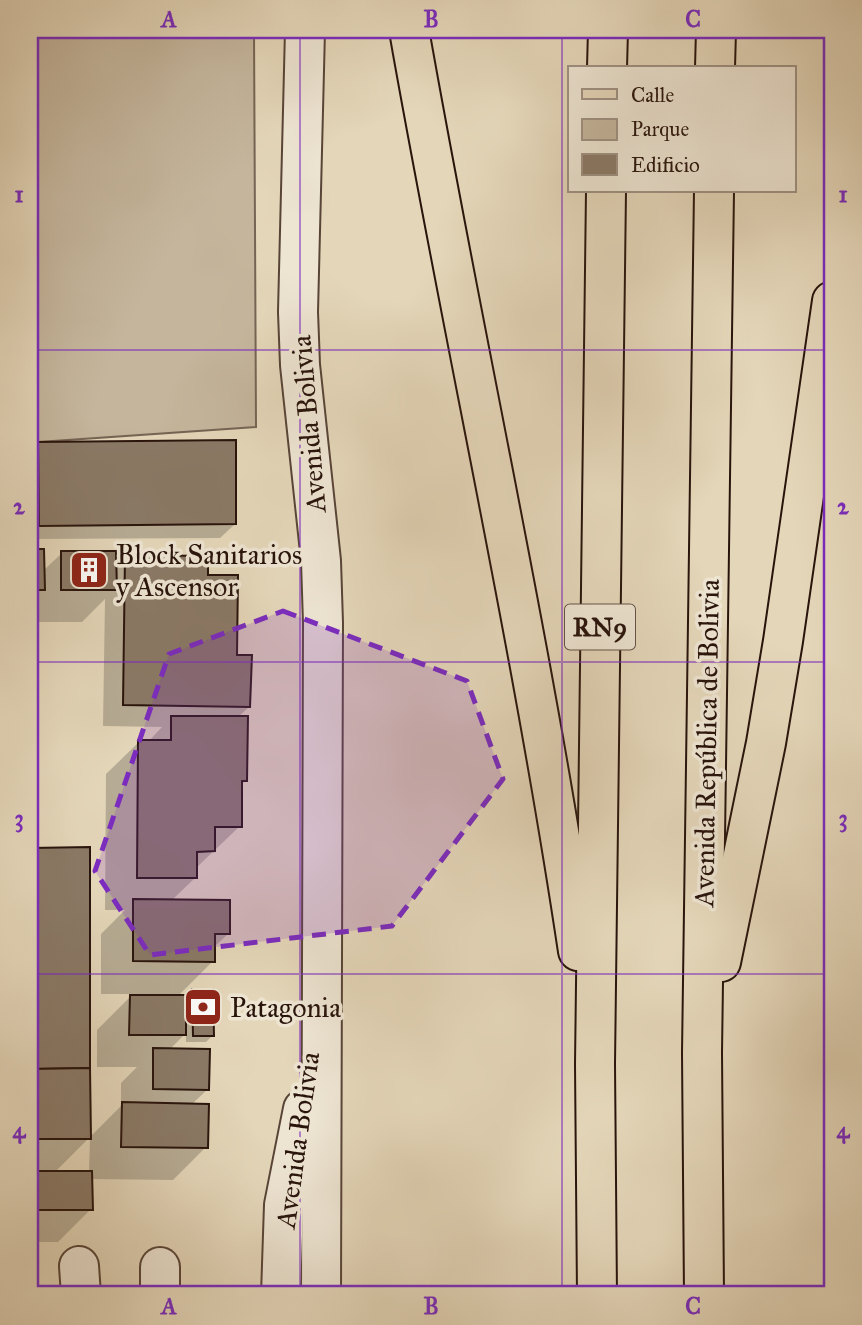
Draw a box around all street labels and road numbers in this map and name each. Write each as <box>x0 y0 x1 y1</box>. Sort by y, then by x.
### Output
street label: Avenida Bolivia <box>283 334 334 515</box>
street label: Avenida República de Bolivia <box>686 579 727 908</box>
road number: RN9 <box>565 604 635 650</box>
street label: Avenida Bolivia <box>268 1049 327 1232</box>

